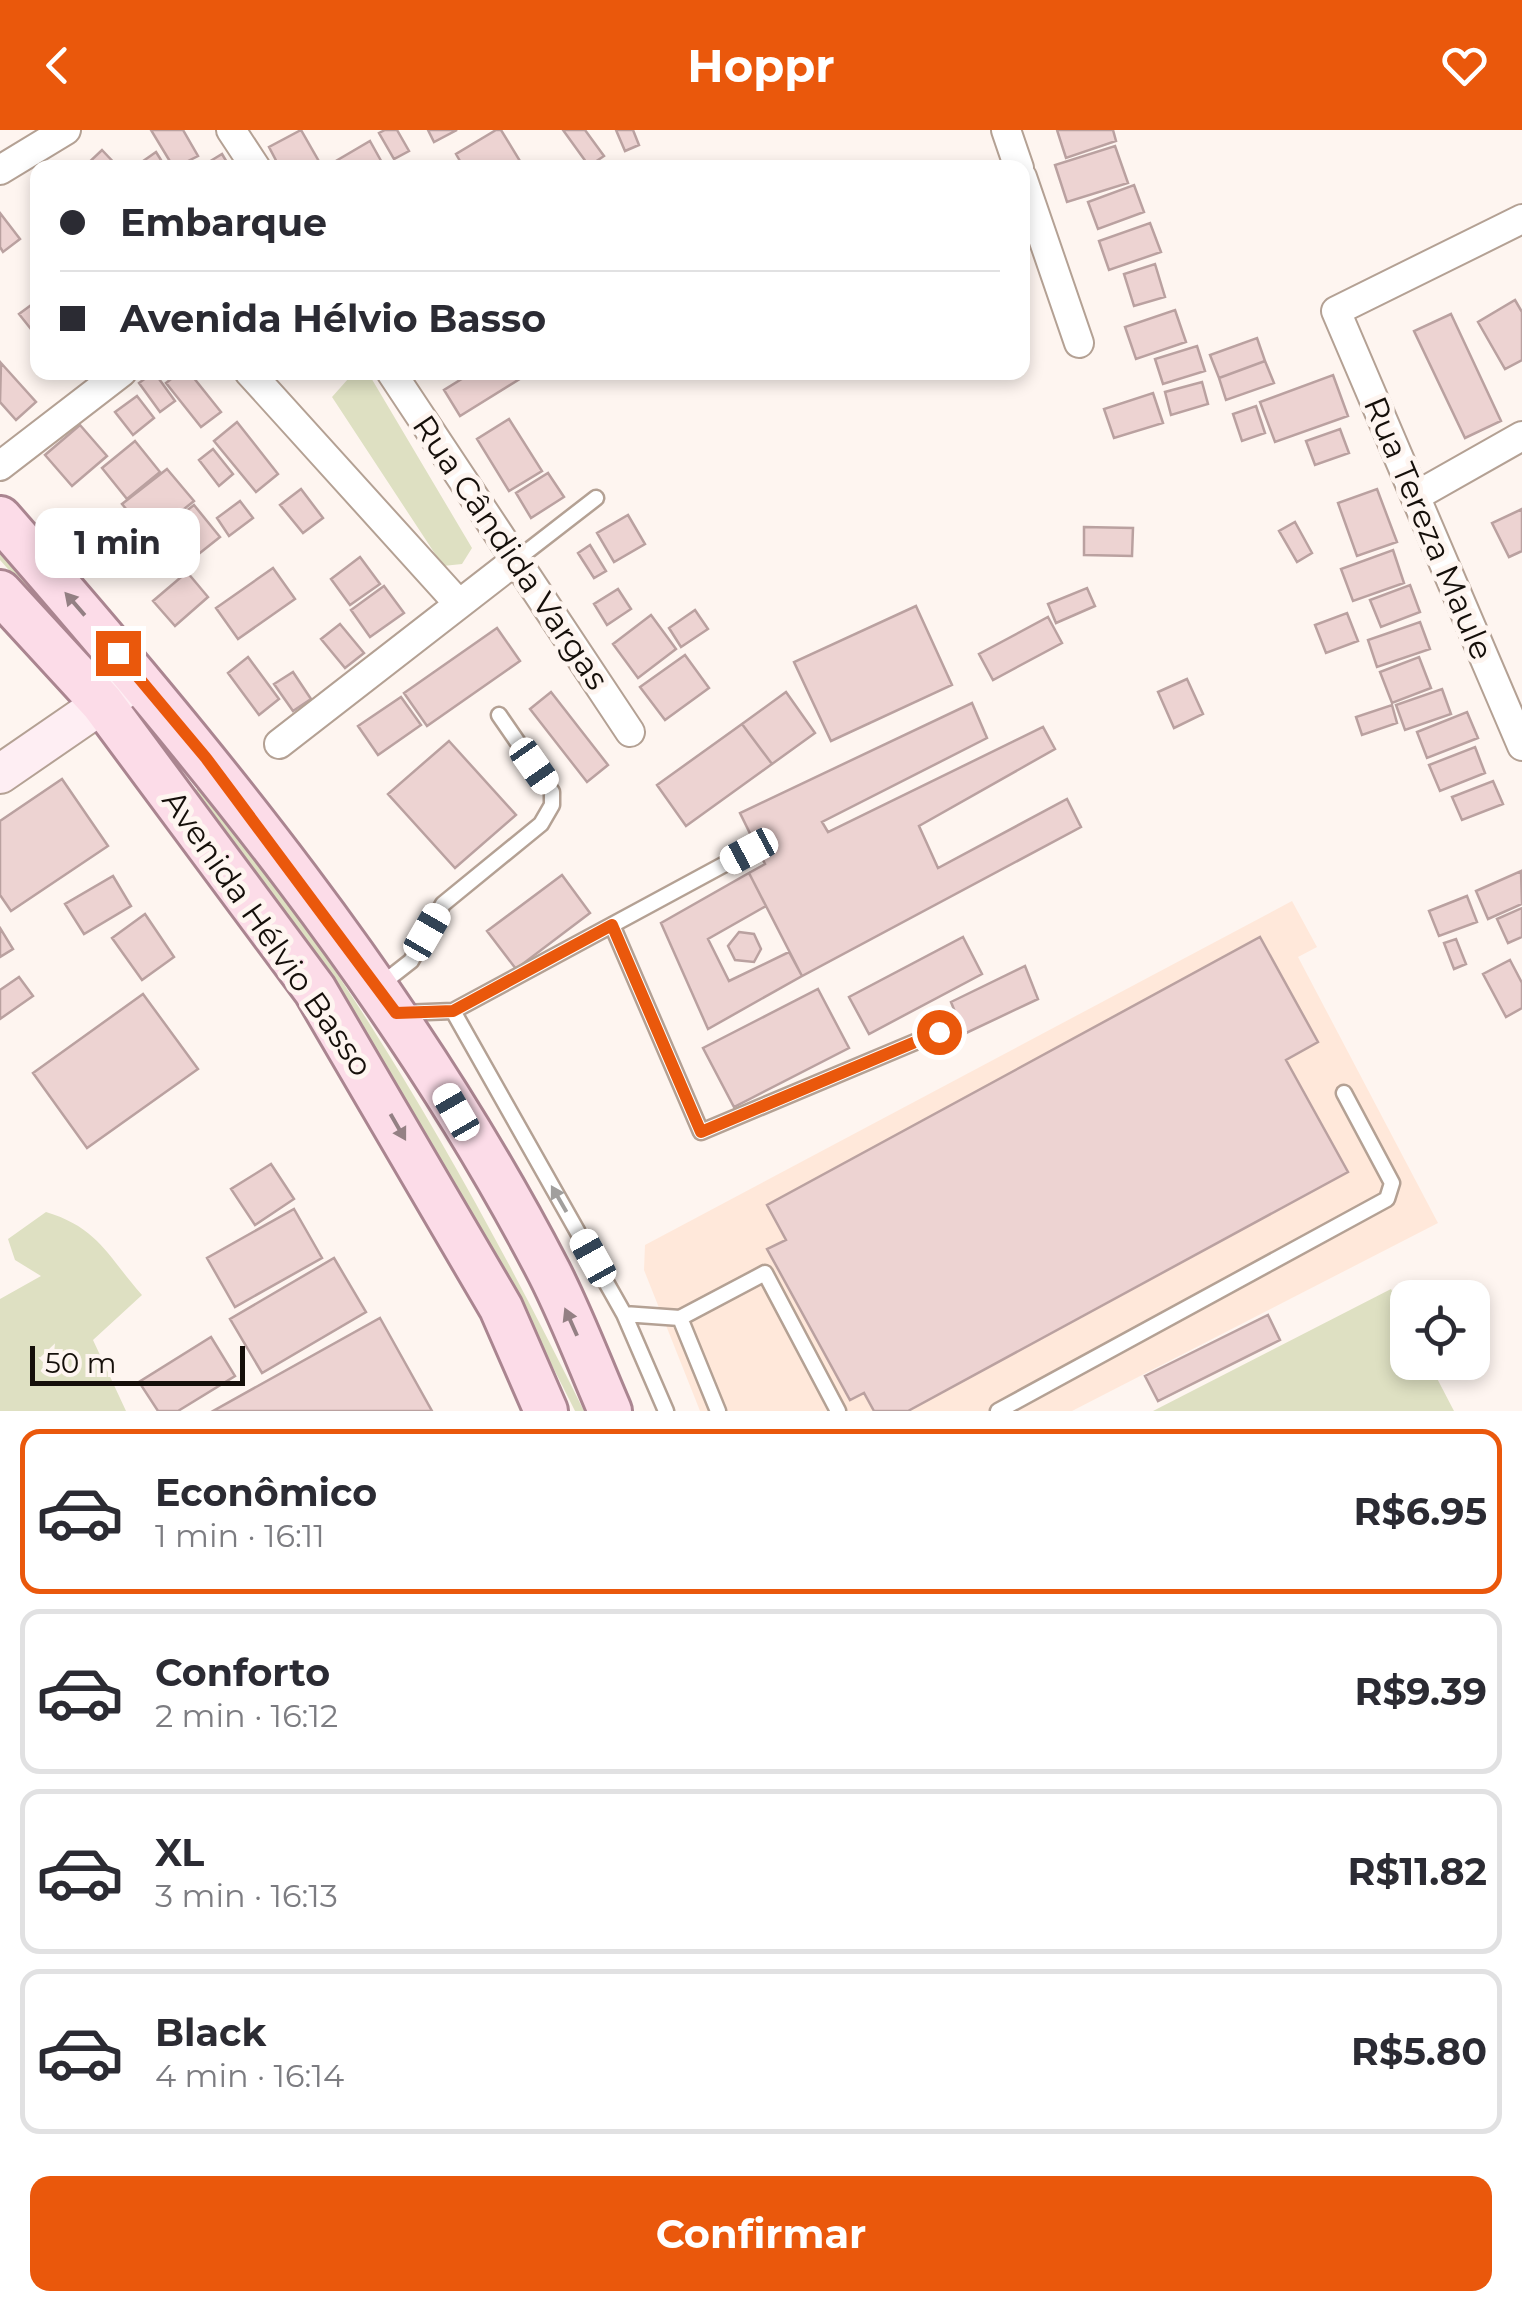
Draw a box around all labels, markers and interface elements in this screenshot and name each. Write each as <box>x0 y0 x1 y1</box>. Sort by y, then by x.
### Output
icon: back <box>30 38 85 93</box>
text: Hoppr <box>687 38 835 93</box>
icon: heart <box>1437 38 1492 93</box>
text: Embarque <box>120 199 327 246</box>
text: Avenida Hélvio Basso <box>120 295 546 342</box>
street label: Rua Tereza Maule <box>1356 391 1502 665</box>
street label: Rua Cândida Vargas <box>405 407 617 697</box>
callout: 1 min <box>36 508 200 578</box>
text: 1 min <box>74 523 161 562</box>
one-way arrow <box>65 592 87 617</box>
route end <box>96 631 141 676</box>
car <box>505 733 563 799</box>
street label: Avenida Hélvio Basso <box>154 782 382 1084</box>
car <box>715 824 783 878</box>
car <box>399 899 455 965</box>
route start <box>917 1010 962 1055</box>
car <box>428 1079 484 1145</box>
one-way arrow <box>389 1113 406 1142</box>
one-way arrow <box>551 1185 569 1213</box>
car <box>565 1224 621 1292</box>
map controls <box>1390 1280 1490 1380</box>
button: locate <box>1390 1280 1490 1380</box>
one-way arrow <box>563 1307 579 1337</box>
scale bar <box>30 1341 245 1386</box>
text: 50 m <box>45 1346 116 1380</box>
icon: car <box>35 1467 125 1557</box>
text: Econômico <box>155 1469 377 1516</box>
text: R$6.95 <box>1353 1488 1487 1535</box>
text: 1 min · 16:11 <box>155 1516 325 1555</box>
icon: car <box>35 1647 125 1737</box>
text: Conforto <box>155 1649 330 1696</box>
text: R$9.39 <box>1354 1668 1487 1715</box>
text: 2 min · 16:12 <box>155 1696 338 1735</box>
icon: car <box>35 1827 125 1917</box>
text: XL <box>155 1829 204 1876</box>
text: R$11.82 <box>1348 1848 1487 1895</box>
text: 3 min · 16:13 <box>155 1876 338 1915</box>
icon: car <box>35 2007 125 2097</box>
text: Black <box>155 2009 266 2056</box>
text: R$5.80 <box>1351 2028 1487 2075</box>
text: 4 min · 16:14 <box>155 2056 344 2095</box>
button: Confirmar <box>30 2176 1492 2291</box>

